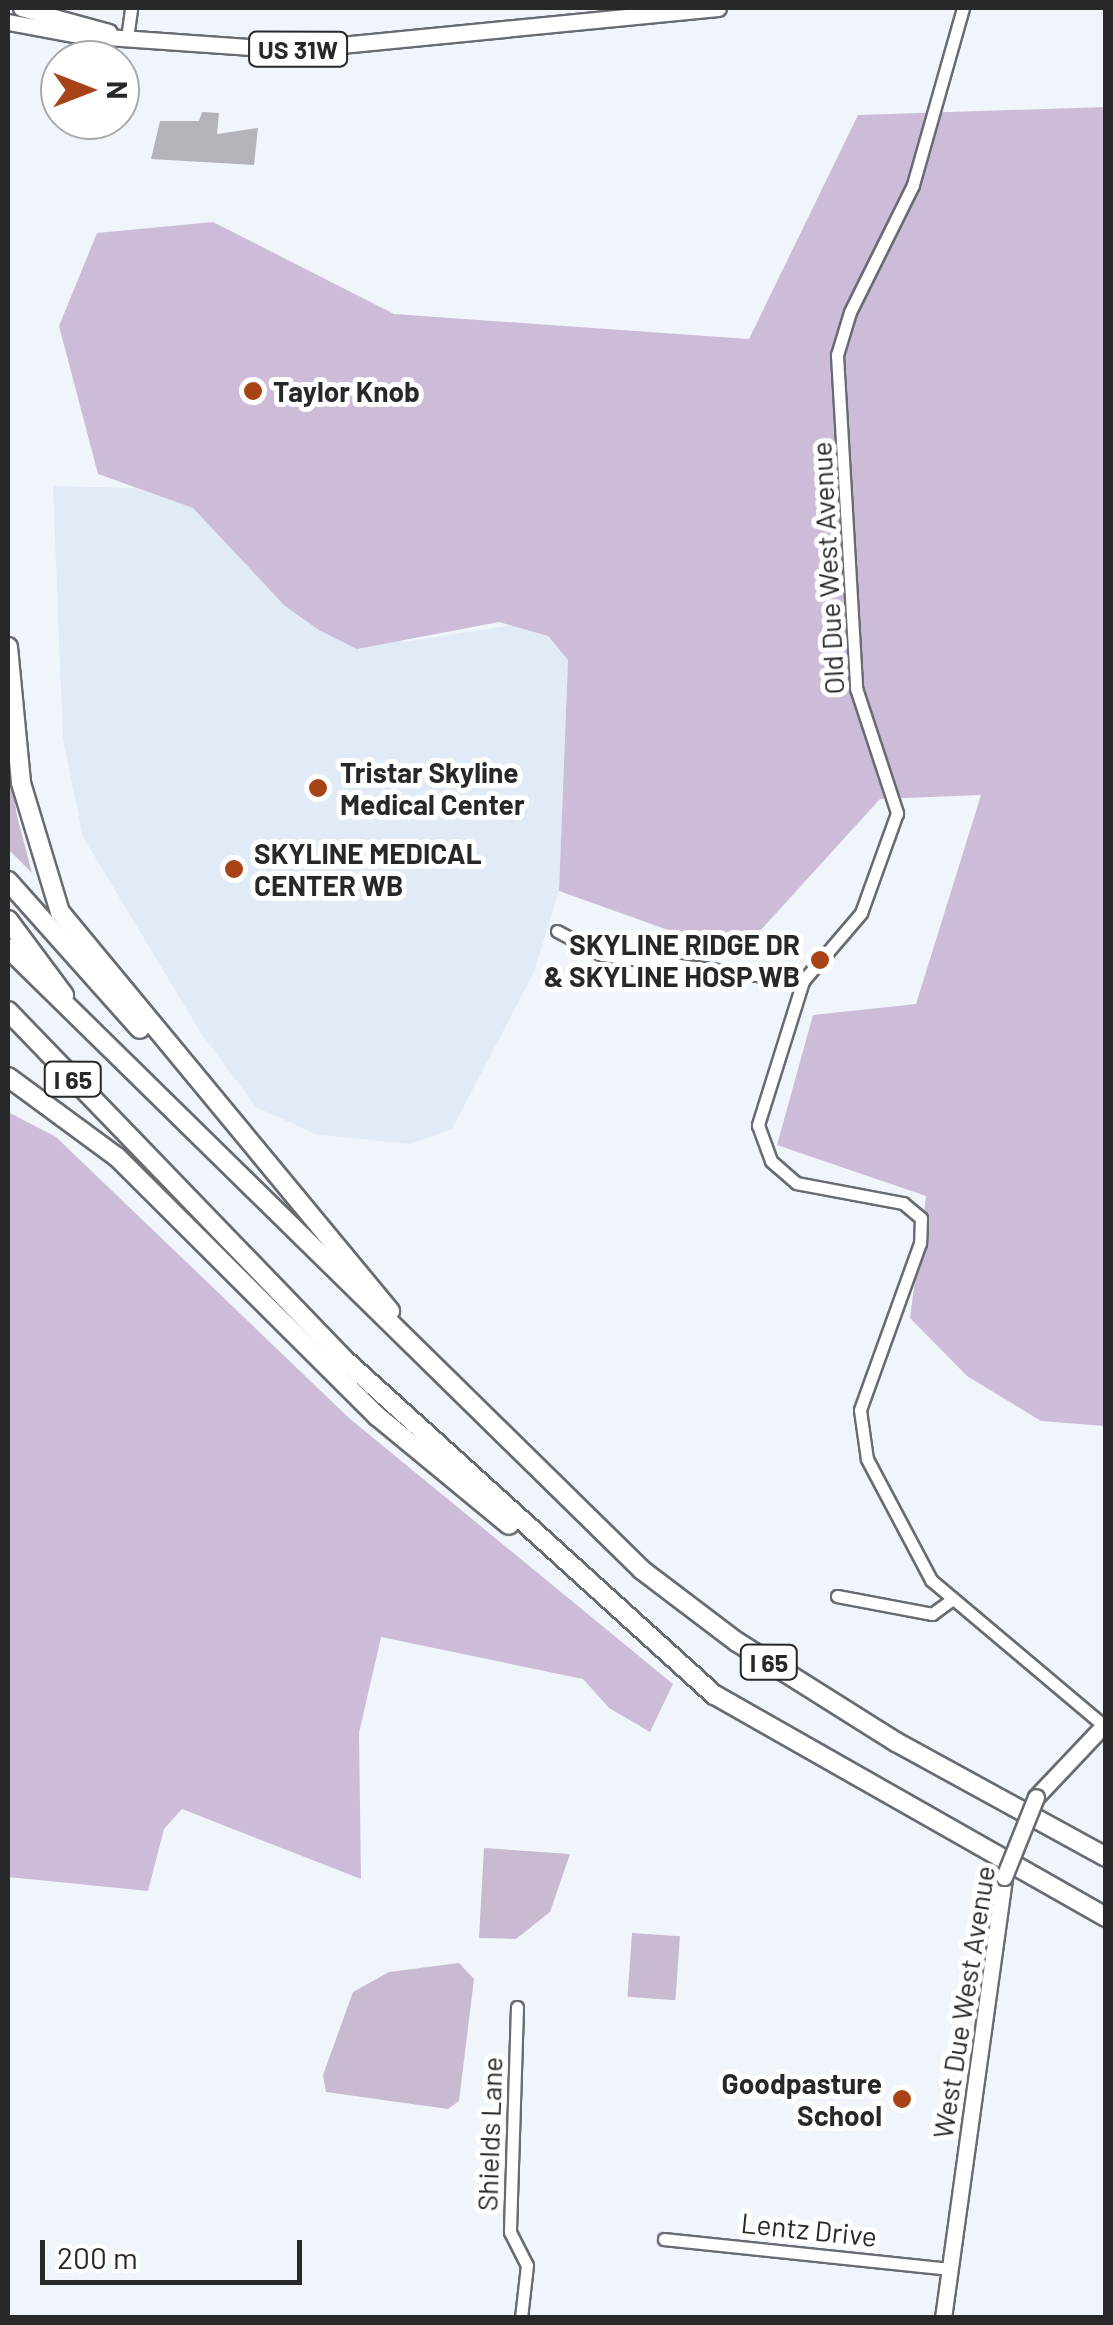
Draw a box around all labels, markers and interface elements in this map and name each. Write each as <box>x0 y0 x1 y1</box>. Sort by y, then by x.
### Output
road number: US 31W <box>248 29 348 69</box>
north arrow <box>40 40 140 140</box>
text: N <box>101 81 135 99</box>
place label: Taylor Knob <box>273 374 420 408</box>
marker: Taylor Knob <box>242 380 264 402</box>
street label: Old Due West Avenue <box>804 441 850 695</box>
place label: Tristar Skyline Medical Center <box>340 755 525 821</box>
marker: Tristar Skyline Medical Center <box>305 775 331 801</box>
place label: SKYLINE MEDICAL CENTER WB <box>254 836 482 902</box>
marker: SKYLINE MEDICAL CENTER WB <box>223 858 245 880</box>
place label: SKYLINE RIDGE DR & SKYLINE HOSP WB <box>544 927 800 993</box>
marker: SKYLINE RIDGE DR & SKYLINE HOSP WB <box>809 949 831 971</box>
road number: I 65 <box>43 1059 103 1099</box>
road number: I 65 <box>739 1642 799 1682</box>
street label: West Due West Avenue <box>925 1863 1001 2141</box>
street label: Shields Lane <box>470 2056 508 2212</box>
place label: Goodpasture School <box>722 2066 882 2132</box>
marker: Goodpasture School <box>891 2088 913 2110</box>
street label: Lentz Drive <box>739 2205 879 2253</box>
scale bar <box>45 2220 308 2282</box>
text: 200 m <box>57 2239 138 2275</box>

